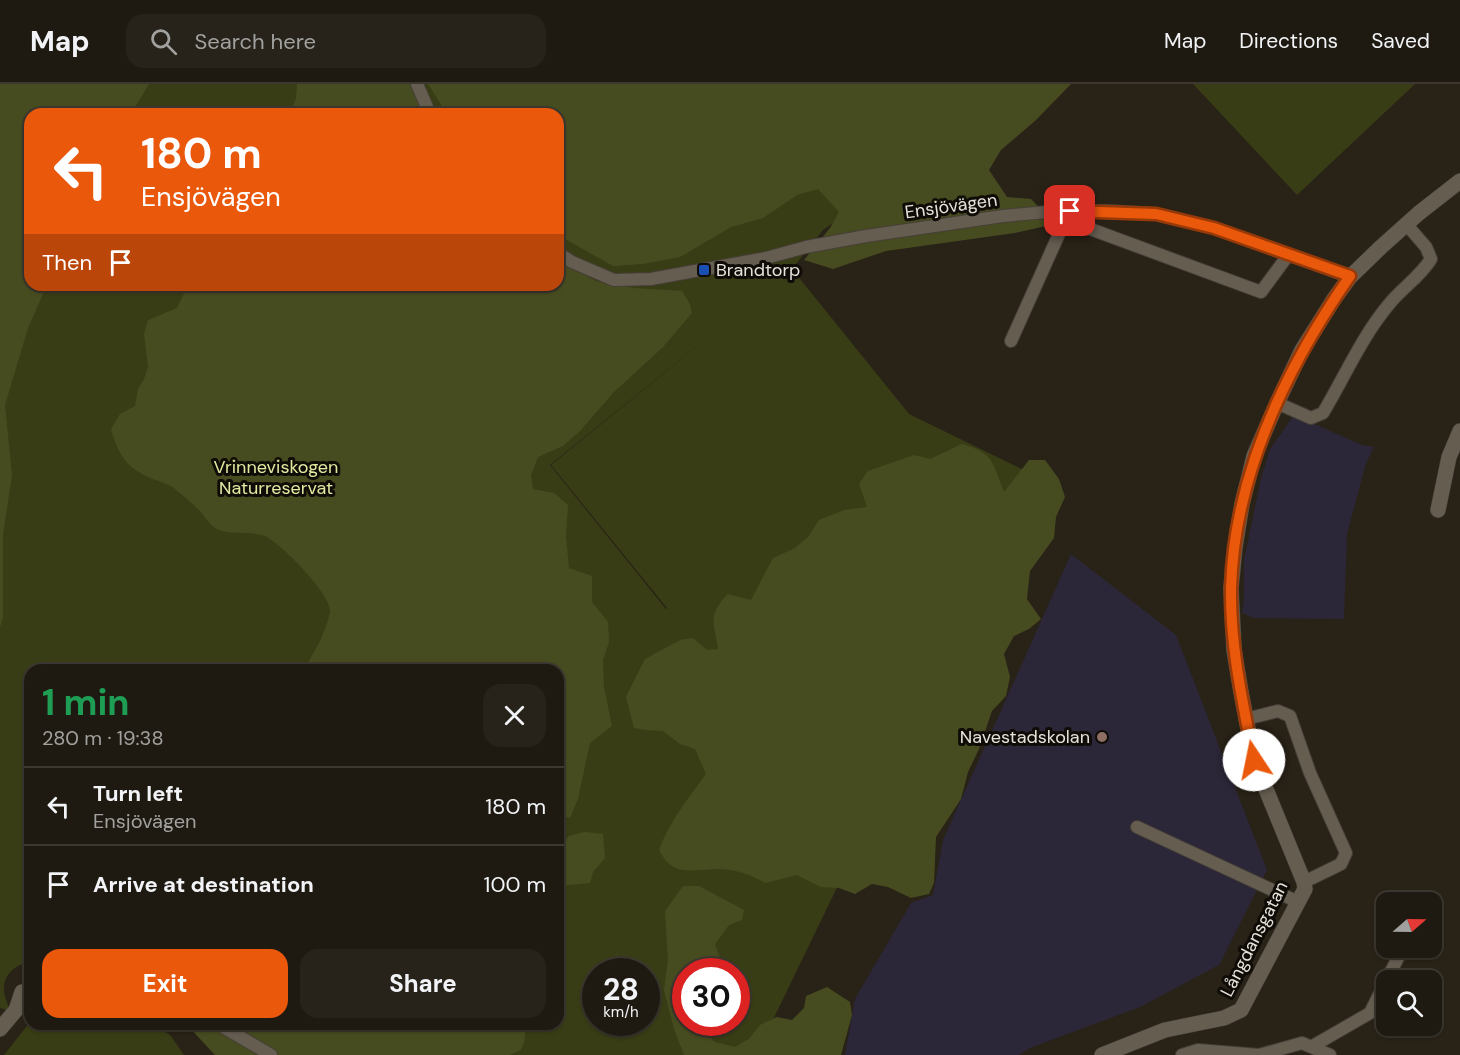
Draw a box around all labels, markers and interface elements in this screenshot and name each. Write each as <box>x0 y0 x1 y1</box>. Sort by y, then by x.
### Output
search box <box>126 14 546 68</box>
text: Map <box>30 23 90 60</box>
icon: search <box>147 25 180 58</box>
text: Search here <box>195 27 316 56</box>
text: Map <box>1164 27 1206 55</box>
text: Directions <box>1239 27 1338 55</box>
text: Saved <box>1371 27 1430 55</box>
text: 180 m <box>141 126 262 181</box>
icon: left <box>42 132 120 210</box>
text: Ensjövägen <box>141 179 281 214</box>
pin <box>1044 185 1095 236</box>
street label: Ensjövägen <box>903 188 999 224</box>
icon: arrive <box>1053 194 1086 227</box>
icon: arrive <box>104 246 137 279</box>
text: Then <box>42 248 92 277</box>
place label: Brandtorp <box>716 258 800 282</box>
marker: Brandtorp <box>697 263 711 277</box>
park label: Vrinneviskogen Naturreservat <box>214 455 338 500</box>
text: 1 min <box>42 679 130 726</box>
button: close <box>483 684 546 747</box>
text: 280 m · 19:38 <box>42 725 164 751</box>
place label: Navestadskolan <box>960 725 1090 749</box>
position arrow <box>1222 728 1286 792</box>
marker: Navestadskolan <box>1095 730 1109 744</box>
text: Turn left <box>93 779 183 808</box>
icon: left <box>42 790 75 823</box>
text: 180 m <box>485 792 546 821</box>
text: Ensjövägen <box>93 808 197 834</box>
icon: arrive <box>42 868 75 901</box>
text: Arrive at destination <box>93 870 314 899</box>
text: 100 m <box>484 870 546 899</box>
street label: Långdansgatan <box>1215 877 1293 1001</box>
north arrow <box>1376 892 1442 958</box>
map controls <box>1376 892 1442 1036</box>
button: Exit <box>42 949 288 1018</box>
button: Share <box>300 949 546 1018</box>
speed limit sign: 30 <box>672 958 750 1036</box>
text: 28 <box>603 970 639 1009</box>
button: search <box>1376 970 1442 1036</box>
text: km/h <box>603 1002 639 1022</box>

